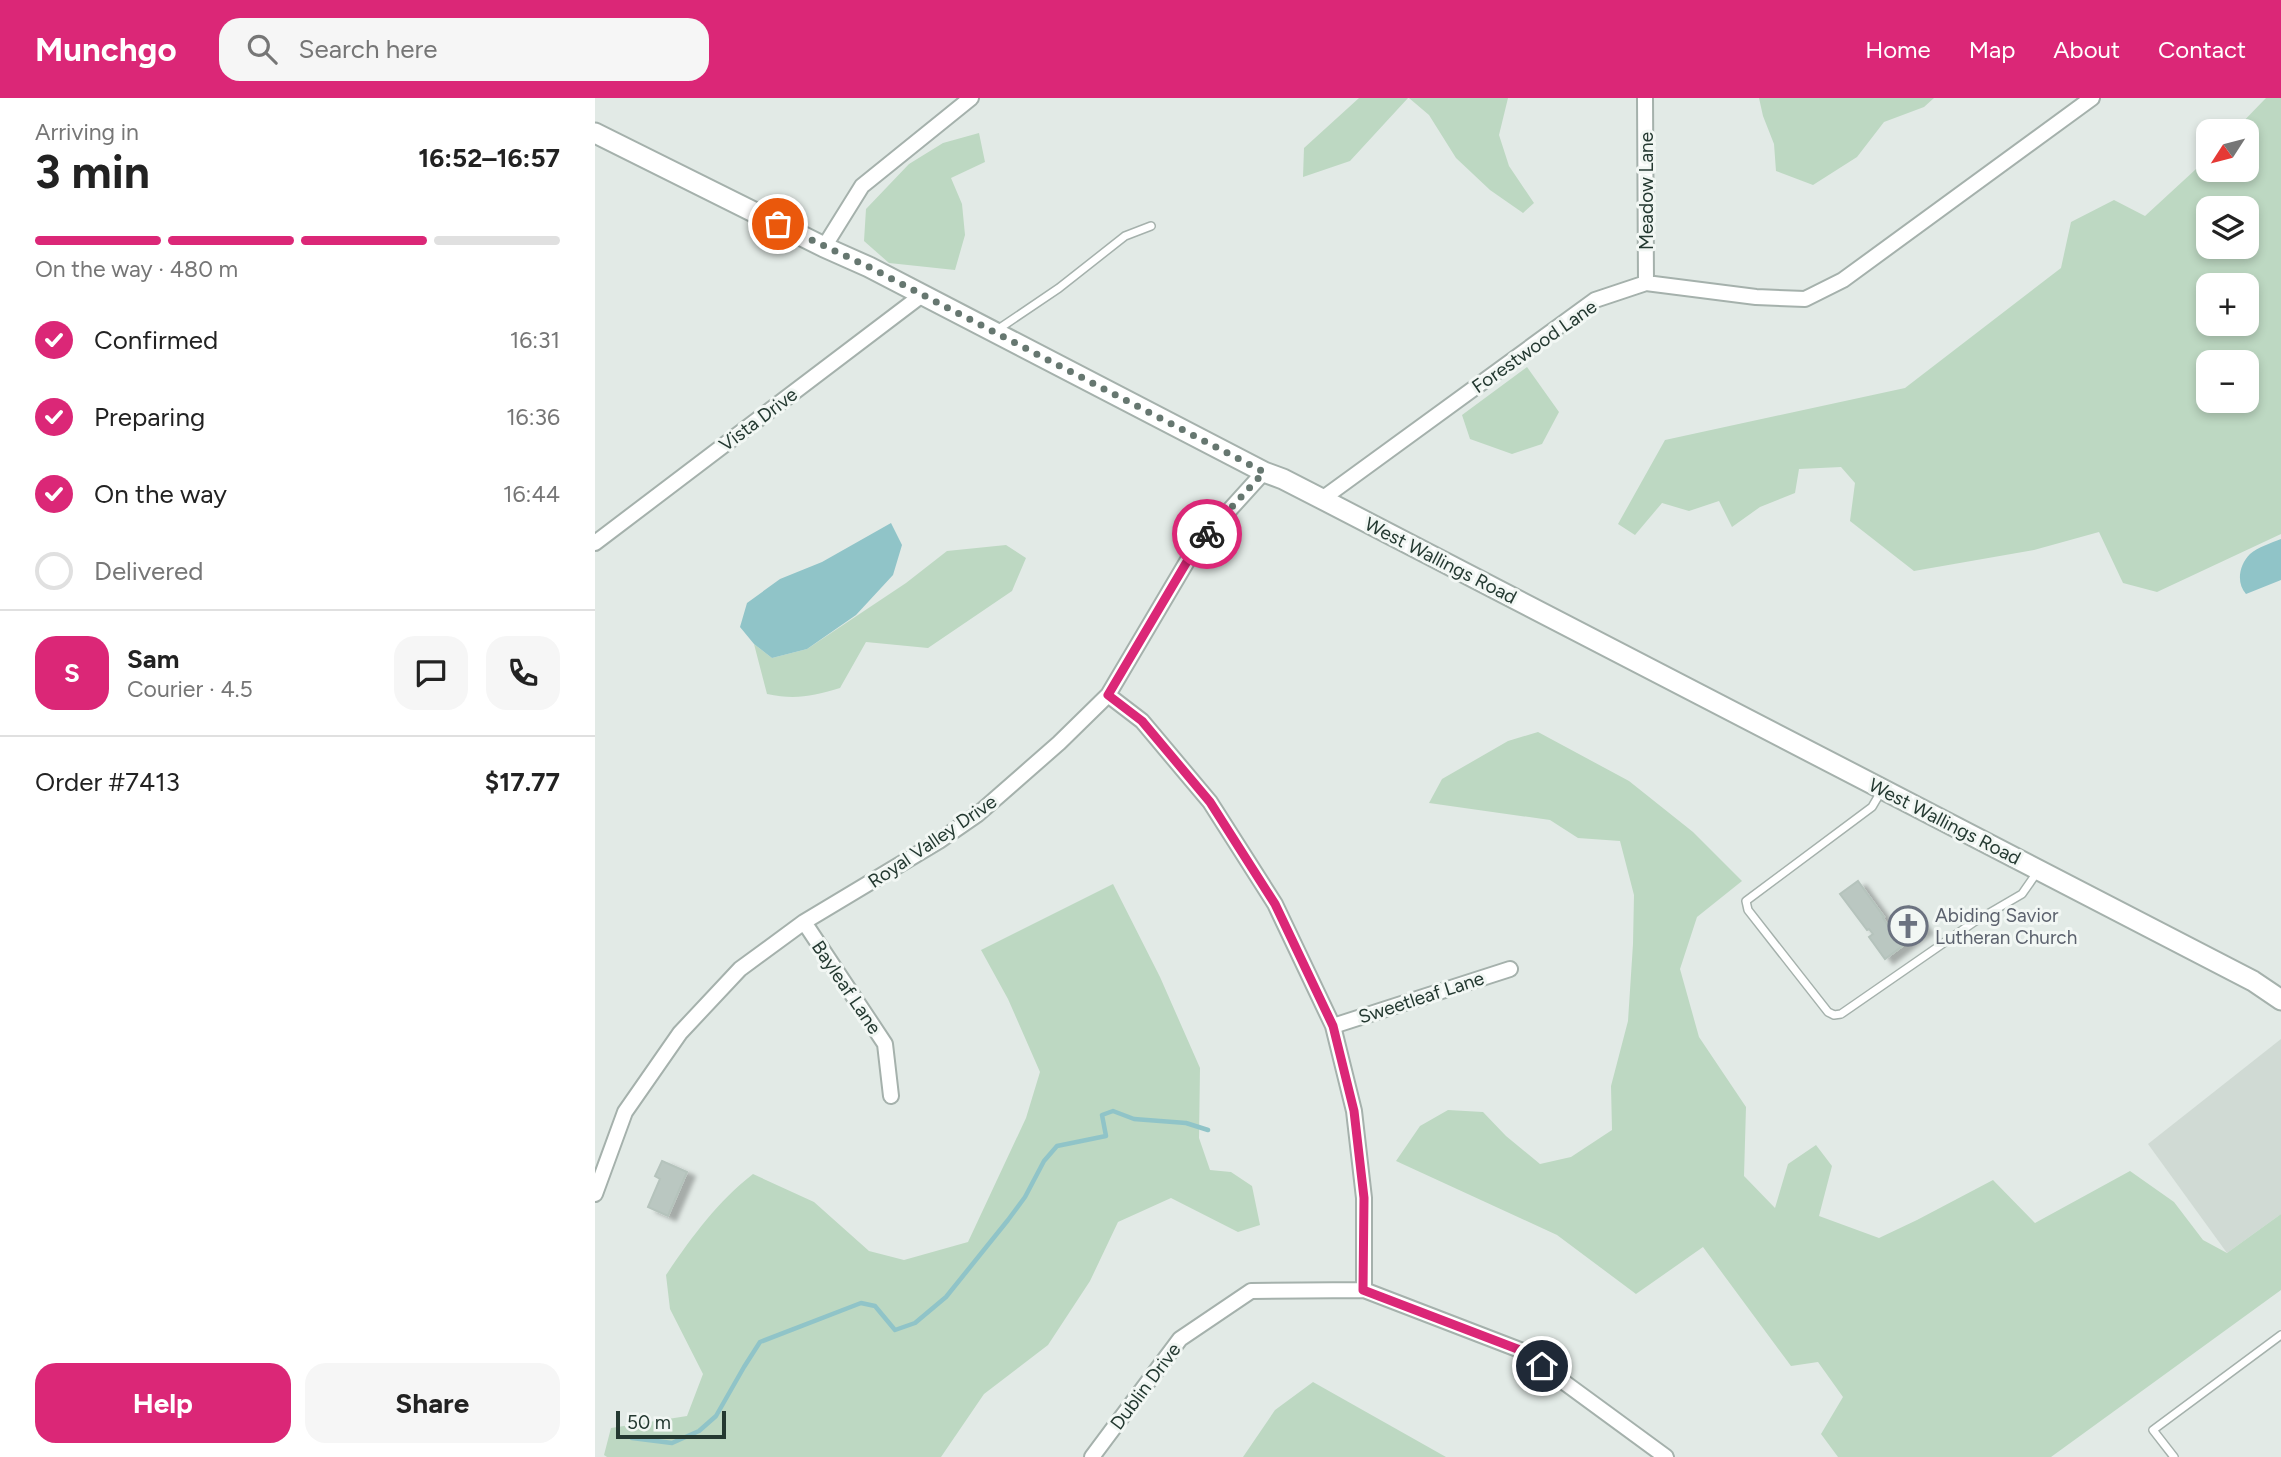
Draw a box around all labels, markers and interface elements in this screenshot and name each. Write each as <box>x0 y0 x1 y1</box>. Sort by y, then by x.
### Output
search box <box>219 18 709 81</box>
text: Munchgo <box>35 30 177 69</box>
icon: search <box>243 30 281 68</box>
text: Search here <box>299 33 438 65</box>
text: Home <box>1865 35 1931 64</box>
text: Map <box>1969 35 2015 64</box>
text: About <box>2053 35 2120 64</box>
text: Contact <box>2158 35 2246 64</box>
text: Arriving in <box>35 118 139 146</box>
north arrow <box>2196 119 2259 182</box>
map controls <box>2196 119 2259 413</box>
street label: Meadow Lane <box>1635 132 1658 250</box>
text: 16:52–16:57 <box>418 142 560 174</box>
text: 3 min <box>35 144 150 200</box>
pin <box>748 194 808 254</box>
button: layers <box>2196 196 2259 259</box>
icon: bag <box>759 205 797 243</box>
text: On the way · 480 m <box>35 255 238 283</box>
button: + <box>2196 273 2259 336</box>
street label: Forestwood Lane <box>1467 295 1601 398</box>
icon: check <box>35 321 73 359</box>
text: Confirmed <box>94 324 218 356</box>
text: 16:31 <box>510 326 560 354</box>
button: − <box>2196 350 2259 413</box>
street label: Vista Drive <box>715 383 802 456</box>
icon: check <box>35 398 73 436</box>
text: Preparing <box>94 401 205 433</box>
text: 16:36 <box>506 403 560 431</box>
icon: check <box>35 475 73 513</box>
text: On the way <box>94 478 227 510</box>
text: 16:44 <box>503 480 560 508</box>
courier <box>1172 499 1242 569</box>
street label: West Wallings Road <box>1361 512 1521 609</box>
icon: bike <box>1188 515 1226 553</box>
text: Delivered <box>94 555 203 587</box>
button: chat <box>394 636 468 710</box>
button: phone <box>486 636 560 710</box>
text: Sam <box>127 643 179 675</box>
text: S <box>64 657 80 689</box>
text: Courier · 4.5 <box>127 675 253 703</box>
text: Order #7413 <box>35 766 180 798</box>
text: $17.77 <box>485 766 560 798</box>
street label: West Wallings Road <box>1865 773 2025 870</box>
street label: Royal Valley Drive <box>864 790 1001 893</box>
place label: Abiding Savior Lutheran Church <box>1935 904 2077 949</box>
church icon: Abiding Savior Lutheran Church <box>1887 905 1929 947</box>
street label: Bayleaf Lane <box>807 936 886 1038</box>
street label: Sweetleaf Lane <box>1355 966 1487 1029</box>
pin <box>1512 1336 1572 1396</box>
street label: Dublin Drive <box>1105 1338 1185 1434</box>
icon: home <box>1523 1347 1561 1385</box>
button: Help <box>35 1363 291 1443</box>
button: Share <box>305 1363 560 1443</box>
scale bar <box>616 1408 726 1440</box>
text: 50 m <box>627 1411 671 1434</box>

